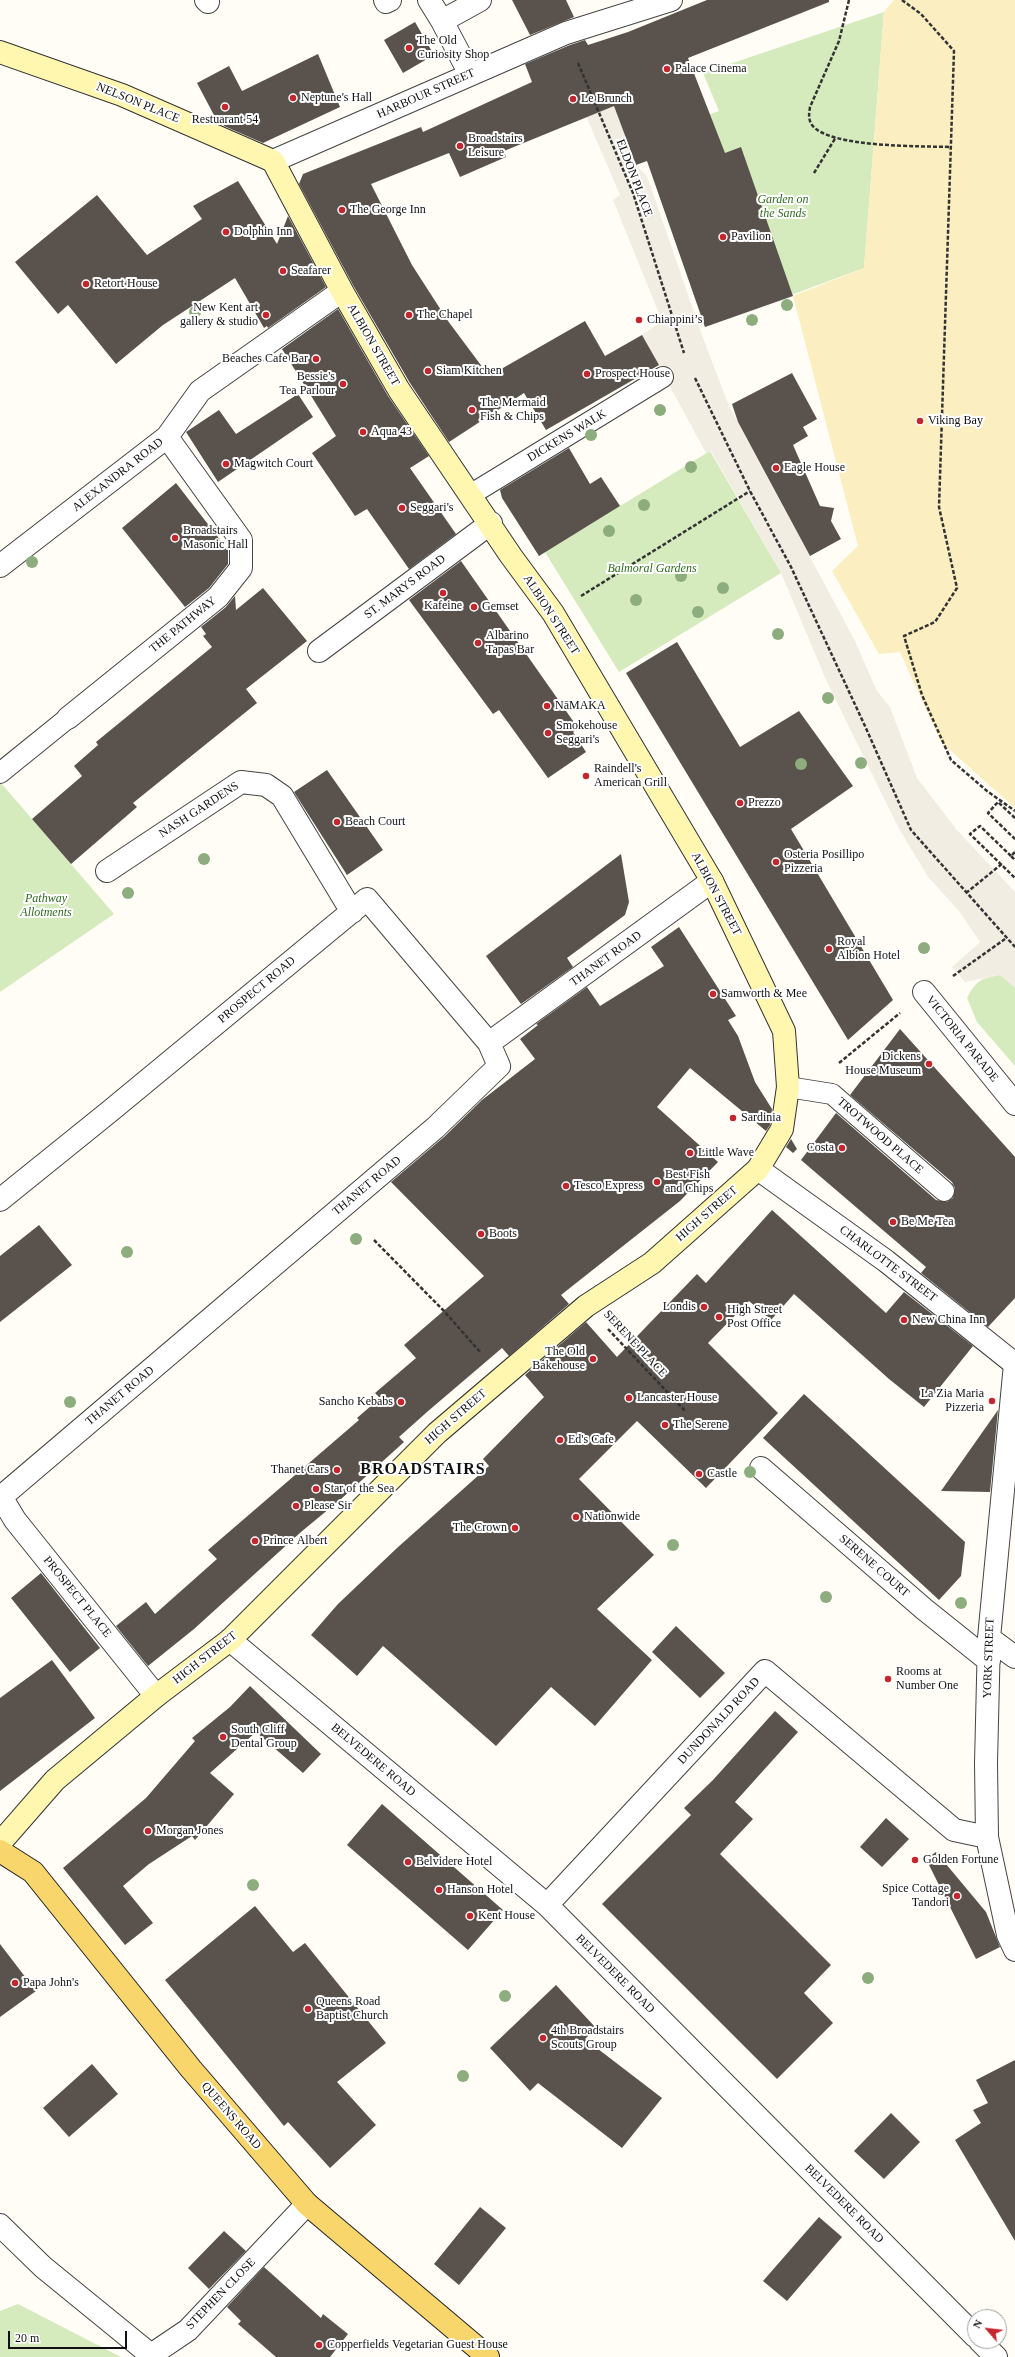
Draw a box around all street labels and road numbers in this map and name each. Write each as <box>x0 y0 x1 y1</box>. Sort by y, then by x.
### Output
street label: HARBOUR STREET <box>375 66 477 122</box>
street label: NELSON PLACE <box>94 80 182 126</box>
street label: ELDON PLACE <box>613 137 655 219</box>
street label: ALBION STREET <box>344 301 402 389</box>
street label: DICKENS WALK <box>525 407 609 465</box>
street label: ALEXANDRA ROAD <box>70 435 166 515</box>
street label: ST. MARYS ROAD <box>361 552 449 622</box>
street label: ALBION STREET <box>520 572 582 658</box>
street label: THE PATHWAY <box>147 594 219 656</box>
street label: NASH GARDENS <box>156 779 242 841</box>
street label: ALBION STREET <box>688 850 744 938</box>
street label: THANET ROAD <box>567 928 645 990</box>
street label: PROSPECT ROAD <box>215 954 299 1026</box>
street label: VICTORIA PARADE <box>923 993 1001 1085</box>
street label: TROTWOOD PLACE <box>834 1095 926 1177</box>
street label: THANET ROAD <box>330 1153 404 1219</box>
street label: HIGH STREET <box>673 1183 741 1245</box>
street label: CHARLOTTE STREET <box>836 1223 940 1305</box>
street label: SERENE PLACE <box>600 1308 670 1380</box>
street label: THANET ROAD <box>83 1363 157 1429</box>
street label: HIGH STREET <box>422 1386 490 1448</box>
street label: SERENE COURT <box>836 1532 912 1600</box>
street label: PROSPECT PLACE <box>40 1553 114 1641</box>
street label: YORK STREET <box>980 1617 998 1699</box>
street label: HIGH STREET <box>170 1629 240 1687</box>
street label: DUNDONALD ROAD <box>675 1675 763 1767</box>
street label: BELVEDERE ROAD <box>328 1720 418 1800</box>
street label: BELVEDERE ROAD <box>572 1931 658 2017</box>
street label: QUEENS ROAD <box>198 2079 264 2153</box>
street label: BELVEDERE ROAD <box>801 2161 887 2247</box>
street label: STEPHEN CLOSE <box>183 2255 259 2333</box>

